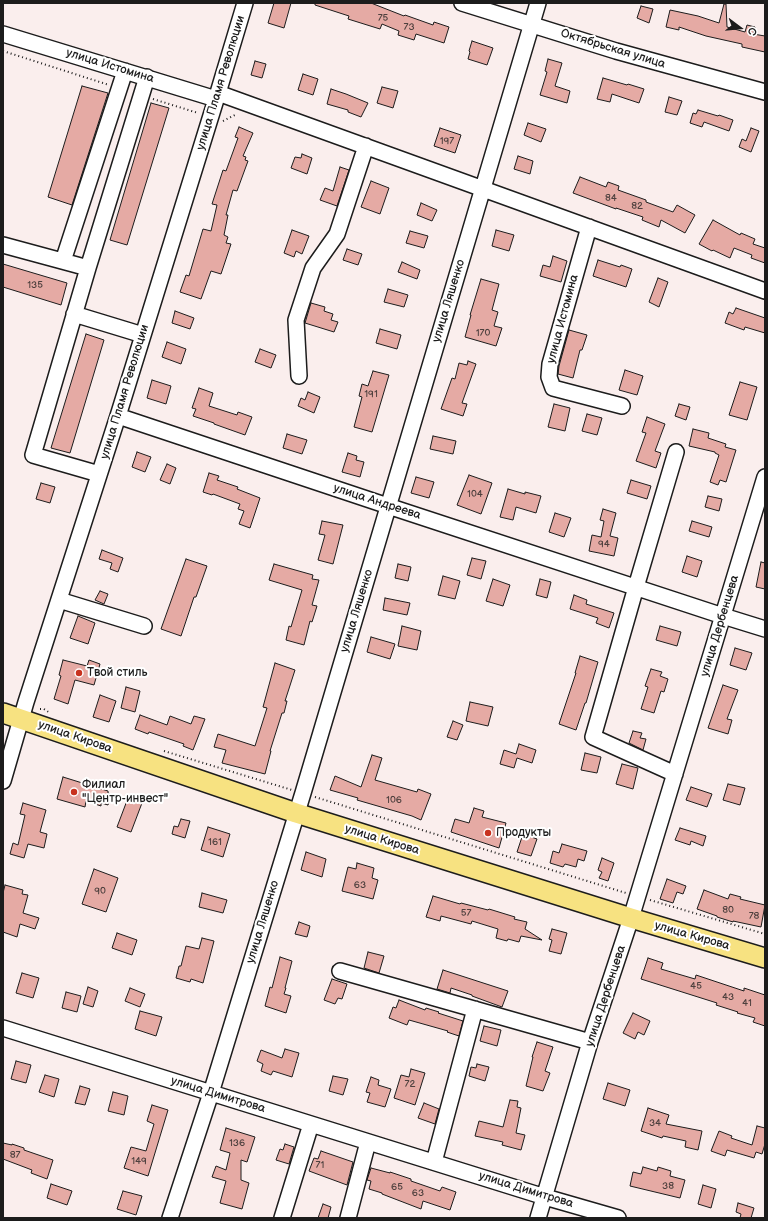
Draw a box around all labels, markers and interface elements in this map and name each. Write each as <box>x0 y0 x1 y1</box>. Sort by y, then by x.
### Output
north arrow <box>720 8 760 48</box>
house number: 75 <box>378 12 388 24</box>
street label: улица Пламя Революции <box>194 14 248 152</box>
house number: 73 <box>403 21 415 33</box>
street label: Октябрьская улица <box>559 26 667 72</box>
text: С <box>745 26 759 37</box>
street label: улица Истомина <box>64 46 156 86</box>
house number: 197 <box>440 135 454 147</box>
house number: 84 <box>605 192 617 204</box>
house number: 82 <box>631 200 643 212</box>
street label: улица Ляшенко <box>430 258 468 344</box>
street label: улица Истомина <box>544 273 582 365</box>
house number: 135 <box>27 279 43 291</box>
street label: улица Пламя Революции <box>98 323 152 461</box>
house number: 170 <box>476 327 490 339</box>
house number: 191 <box>364 388 378 400</box>
street label: улица Андреева <box>331 481 423 523</box>
house number: 104 <box>467 488 483 500</box>
house number: 94 <box>598 538 610 550</box>
street label: улица Ляшенко <box>338 568 376 654</box>
street label: улица Дербенцева <box>698 573 742 679</box>
place label: Твой стиль <box>87 666 148 680</box>
marker: Твой стиль <box>74 668 84 678</box>
street label: улица Кирова <box>36 718 114 756</box>
place label: Филиал "Центр-инвест" <box>82 778 168 806</box>
marker: Филиал "Центр-инвест" <box>69 787 79 797</box>
house number: 106 <box>386 794 402 806</box>
street label: улица Кирова <box>343 822 421 858</box>
place label: Продукты <box>496 826 551 840</box>
marker: Продукты <box>483 828 493 838</box>
house number: 161 <box>208 836 222 848</box>
street label: улица Ляшенко <box>244 879 282 965</box>
house number: 63 <box>354 879 366 891</box>
house number: 90 <box>94 885 106 897</box>
house number: 80 <box>722 904 734 916</box>
house number: 57 <box>461 907 471 919</box>
house number: 78 <box>749 910 759 922</box>
street label: улица Кирова <box>653 918 731 954</box>
street label: улица Дербенцева <box>583 944 629 1048</box>
house number: 45 <box>690 980 702 992</box>
house number: 43 <box>722 991 734 1003</box>
house number: 41 <box>742 997 752 1009</box>
street label: улица Димитрова <box>169 1074 267 1116</box>
house number: 72 <box>405 1078 415 1090</box>
house number: 34 <box>649 1117 661 1129</box>
house number: 136 <box>229 1137 245 1149</box>
house number: 87 <box>10 1149 20 1161</box>
house number: 149 <box>131 1155 147 1167</box>
house number: 71 <box>316 1159 324 1171</box>
street label: улица Димитрова <box>477 1169 575 1211</box>
house number: 38 <box>662 1180 674 1192</box>
house number: 65 <box>391 1181 403 1193</box>
house number: 63 <box>412 1187 424 1199</box>

